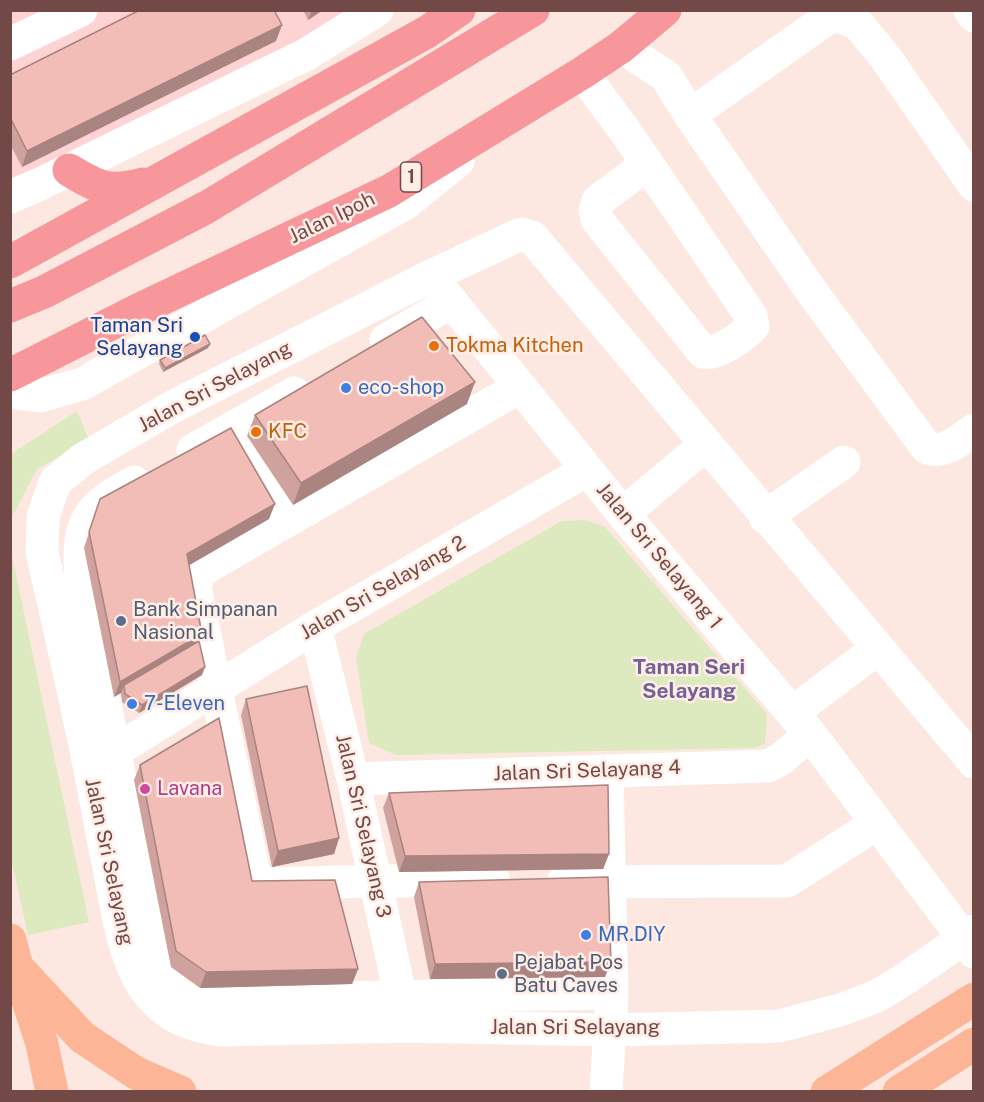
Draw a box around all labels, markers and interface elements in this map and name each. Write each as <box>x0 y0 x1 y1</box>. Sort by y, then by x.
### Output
road number: 1 <box>400 162 422 192</box>
street label: Jalan Ipoh <box>285 187 379 249</box>
place label: Taman Sri Selayang <box>90 314 183 361</box>
marker: Taman Sri Selayang <box>188 330 202 344</box>
place label: Tokma Kitchen <box>446 334 583 358</box>
street label: Jalan Sri Selayang <box>134 336 296 438</box>
marker: Tokma Kitchen <box>427 339 441 353</box>
place label: eco-shop <box>358 376 444 400</box>
marker: eco-shop <box>339 381 353 395</box>
place label: KFC <box>268 420 307 444</box>
marker: KFC <box>249 425 263 439</box>
street label: Jalan Sri Selayang 1 <box>591 478 727 634</box>
street label: Jalan Sri Selayang 2 <box>296 531 470 645</box>
place label: Bank Simpanan Nasional <box>133 598 278 645</box>
marker: Bank Simpanan Nasional <box>114 614 128 628</box>
district label: Taman Seri Selayang <box>633 655 745 705</box>
place label: 7-Eleven <box>144 692 225 716</box>
marker: 7-Eleven <box>125 697 139 711</box>
street label: Jalan Sri Selayang 3 <box>330 732 396 920</box>
street label: Jalan Sri Selayang 4 <box>493 756 681 786</box>
street label: Jalan Sri Selayang <box>80 776 138 948</box>
place label: Lavana <box>157 777 222 801</box>
marker: Lavana <box>138 782 152 796</box>
place label: MR.DIY <box>598 923 665 947</box>
marker: MR.DIY <box>579 928 593 942</box>
place label: Pejabat Pos Batu Caves <box>514 951 623 998</box>
marker: Pejabat Pos Batu Caves <box>495 967 509 981</box>
street label: Jalan Sri Selayang <box>490 1016 660 1040</box>

